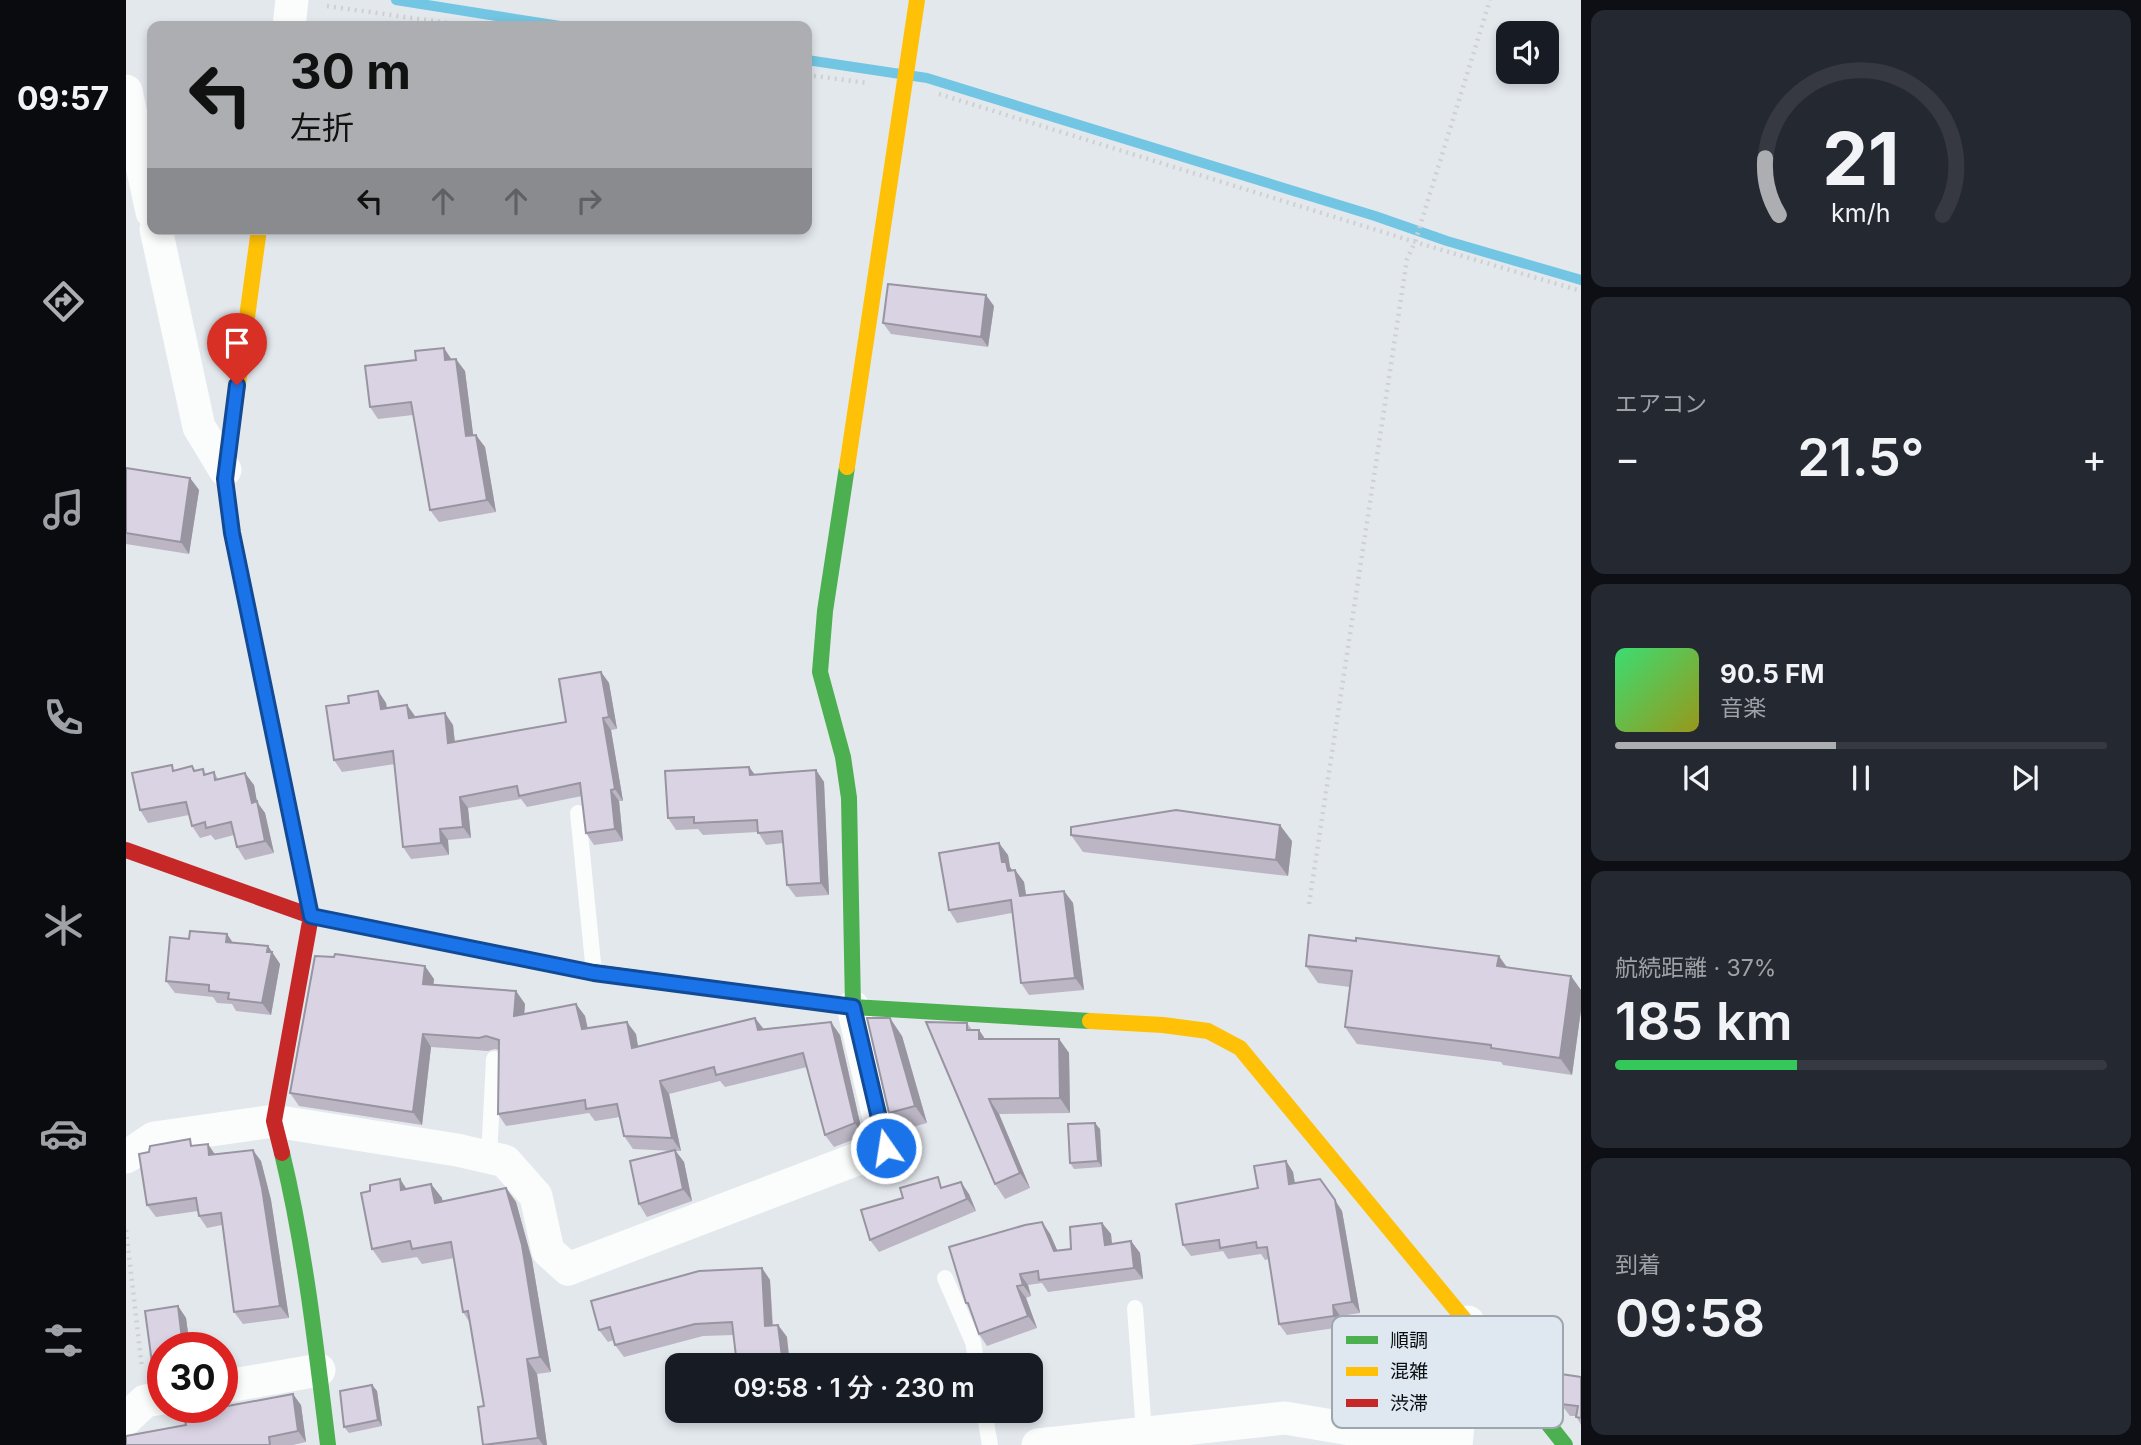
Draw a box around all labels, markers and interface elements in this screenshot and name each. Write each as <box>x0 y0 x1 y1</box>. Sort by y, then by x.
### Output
map controls <box>1496 21 1559 84</box>
button: sound <box>1496 21 1559 84</box>
text: 30 m <box>290 42 411 101</box>
icon: left <box>175 49 266 140</box>
text: 09:57 <box>17 79 109 118</box>
text: 左折 <box>290 108 354 147</box>
text: 21 <box>1822 114 1900 203</box>
icon: left <box>351 182 389 220</box>
icon: ahead <box>424 182 462 220</box>
icon: ahead <box>497 182 535 220</box>
icon: right <box>570 182 608 220</box>
text: km/h <box>1831 197 1891 227</box>
icon: directions <box>39 277 88 326</box>
pin <box>207 313 267 385</box>
icon: arrive <box>218 324 256 362</box>
text: エアコン <box>1615 390 1707 418</box>
text: 21.5° <box>1798 426 1924 489</box>
text: − <box>1615 435 1640 481</box>
text: + <box>2082 435 2107 481</box>
icon: music <box>39 485 88 534</box>
text: 90.5 FM <box>1720 658 1824 689</box>
icon: phone <box>39 693 88 742</box>
text: 音楽 <box>1720 694 1766 722</box>
icon: previous <box>1678 759 1716 797</box>
icon: pause <box>1842 759 1880 797</box>
icon: next <box>2006 759 2044 797</box>
icon: climate <box>39 901 88 950</box>
text: 航続距離 · 37% <box>1615 954 1776 982</box>
text: 185 km <box>1615 990 1793 1053</box>
icon: car <box>39 1109 88 1158</box>
position arrow <box>849 1111 923 1185</box>
text: 到着 <box>1615 1251 1661 1279</box>
text: 09:58 <box>1615 1287 1765 1350</box>
icon: filters <box>39 1316 88 1365</box>
legend <box>1332 1316 1563 1428</box>
text: 順調 <box>1390 1329 1428 1352</box>
speed limit sign: 30 <box>147 1332 238 1423</box>
text: 混雑 <box>1390 1360 1428 1383</box>
text: 09:58 · 1 分 · 230 m <box>733 1372 975 1403</box>
text: 渋滞 <box>1390 1392 1428 1415</box>

